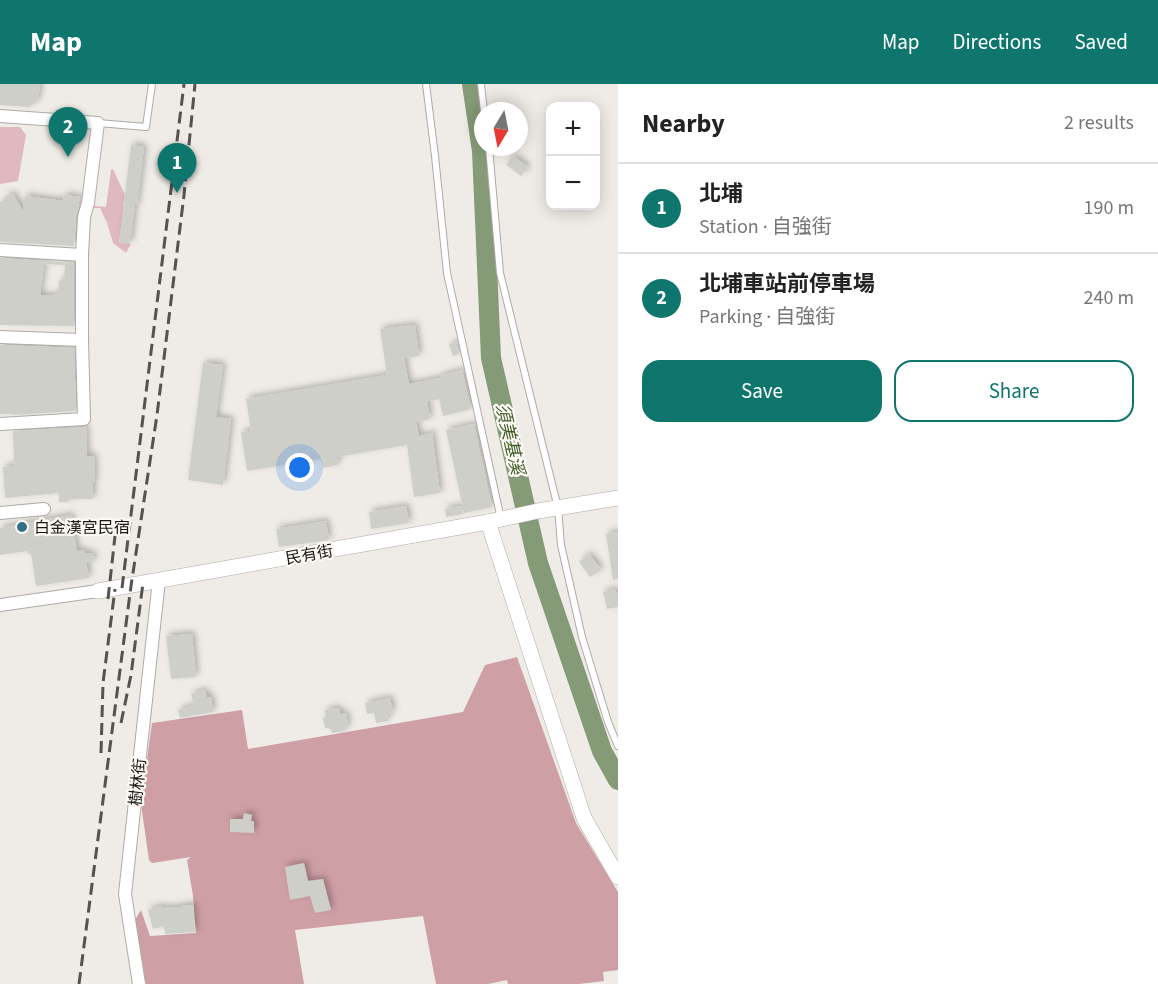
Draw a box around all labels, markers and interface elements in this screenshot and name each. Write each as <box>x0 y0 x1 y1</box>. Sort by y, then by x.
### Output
text: Map <box>30 22 82 62</box>
text: Map <box>882 27 920 57</box>
text: Directions <box>953 27 1041 57</box>
text: Saved <box>1074 27 1128 57</box>
north arrow <box>474 102 528 156</box>
map controls <box>546 102 600 210</box>
button: + <box>546 102 600 156</box>
text: Nearby <box>642 105 725 142</box>
pin: 2 <box>48 107 88 157</box>
text: 2 results <box>1064 109 1134 137</box>
pin: 1 <box>158 144 196 193</box>
button: − <box>546 156 600 210</box>
text: 北埔 <box>699 178 743 210</box>
text: 1 <box>656 194 667 222</box>
text: 190 m <box>1084 194 1134 222</box>
text: Station · 自強街 <box>699 213 832 241</box>
text: 北埔車站前停車場 <box>699 268 875 300</box>
text: 2 <box>656 284 667 312</box>
text: 240 m <box>1084 284 1134 312</box>
text: Parking · 自強街 <box>699 303 835 331</box>
button: Save <box>642 360 882 422</box>
button: Share <box>894 360 1134 422</box>
water label: 須美基溪 <box>489 401 530 480</box>
your location <box>285 453 314 482</box>
place label: 白金漢宮民宿 <box>34 517 130 539</box>
marker: 白金漢宮民宿 <box>15 520 29 534</box>
street label: 民有街 <box>284 540 335 570</box>
street label: 樹林街 <box>125 757 151 807</box>

